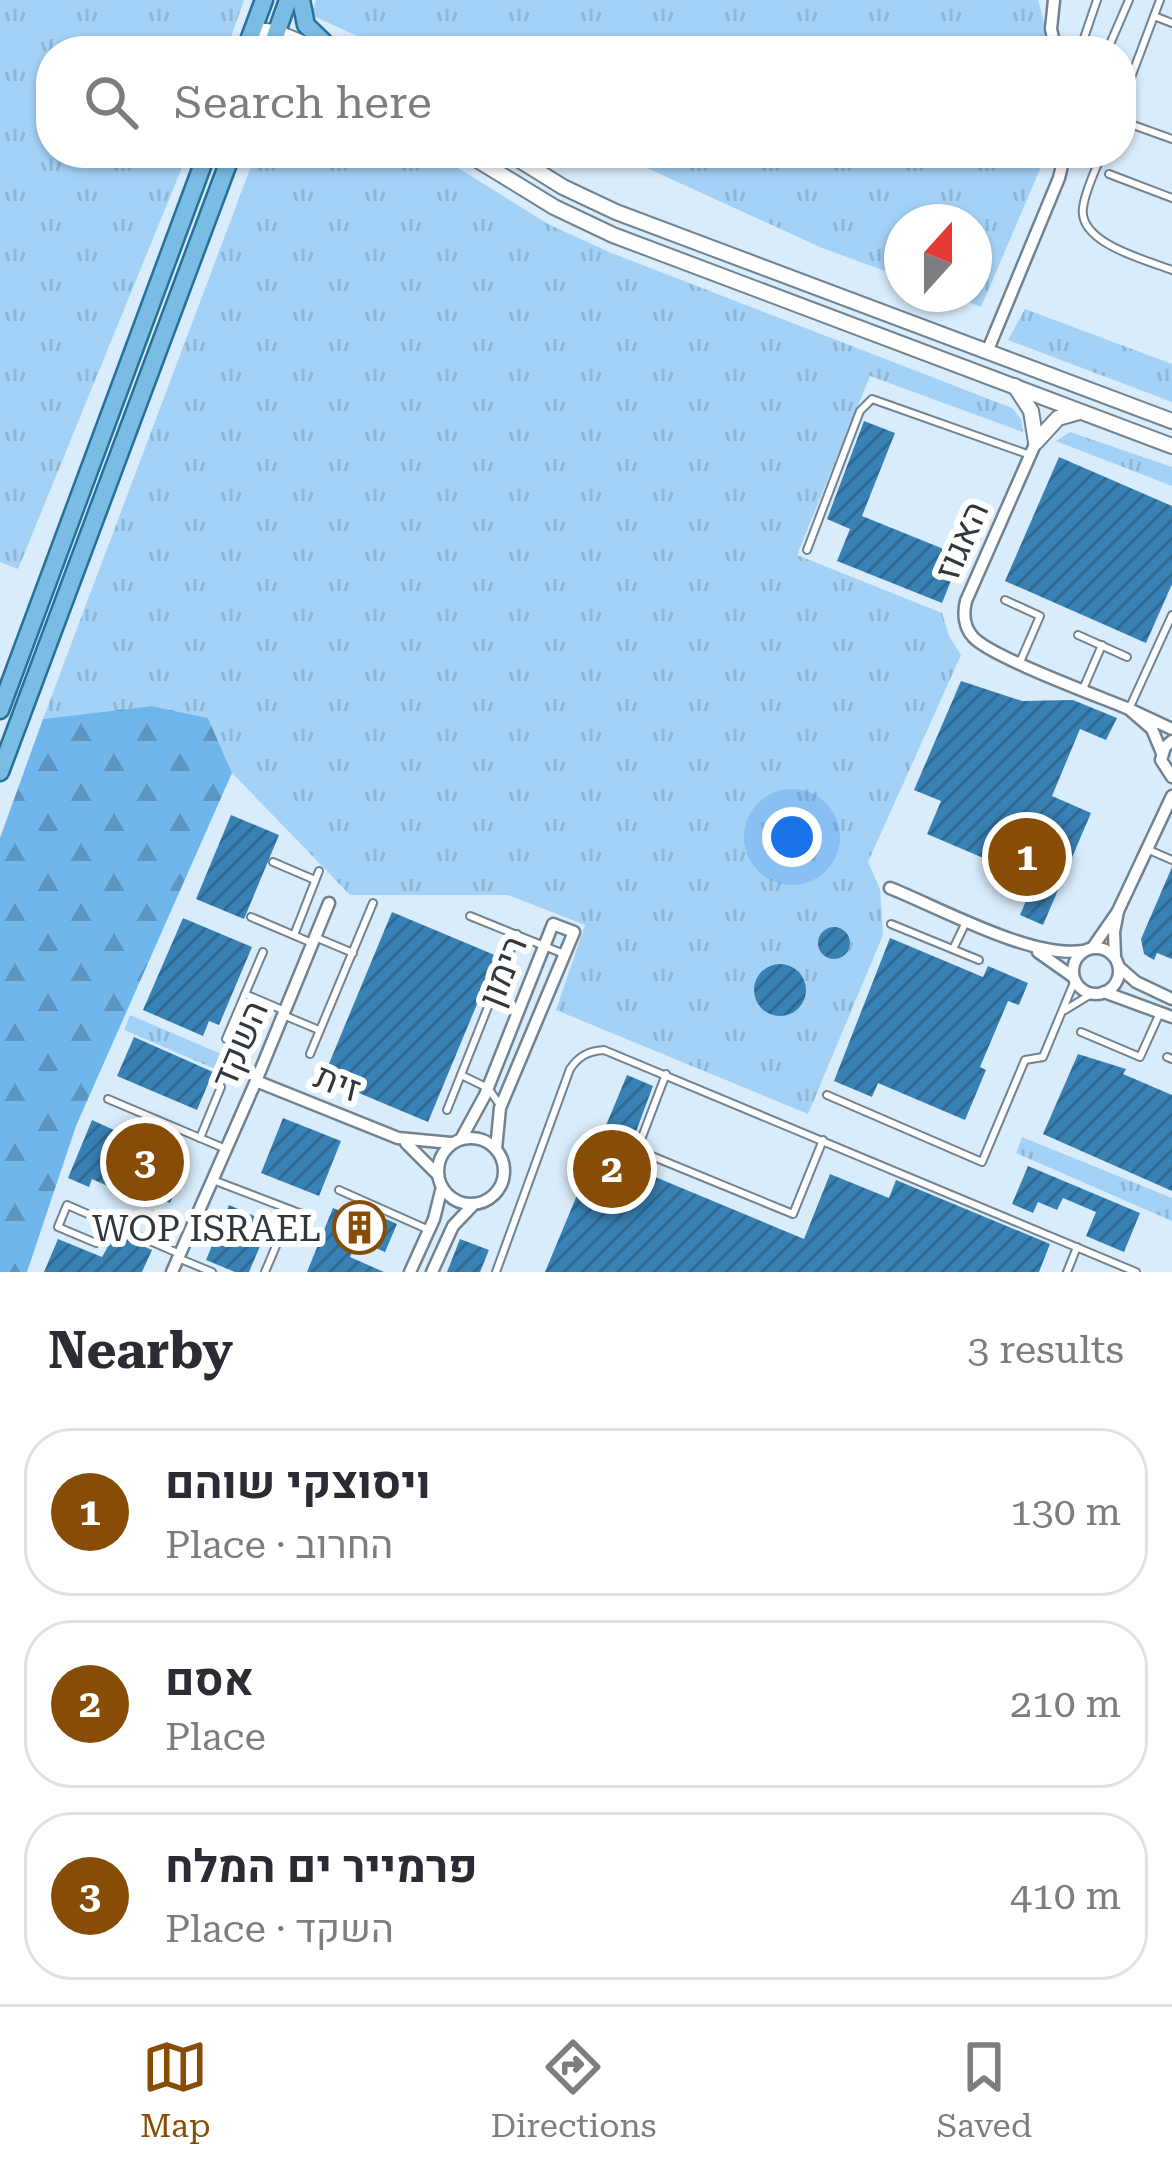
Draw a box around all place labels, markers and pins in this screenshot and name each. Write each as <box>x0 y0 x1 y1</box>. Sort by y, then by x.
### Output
pin: 1 <box>988 812 1066 902</box>
pin: 3 <box>106 1117 184 1207</box>
pin: 2 <box>573 1124 651 1214</box>
building icon: WOP ISRAEL <box>332 1200 388 1256</box>
place label: WOP ISRAEL <box>92 1208 321 1250</box>

